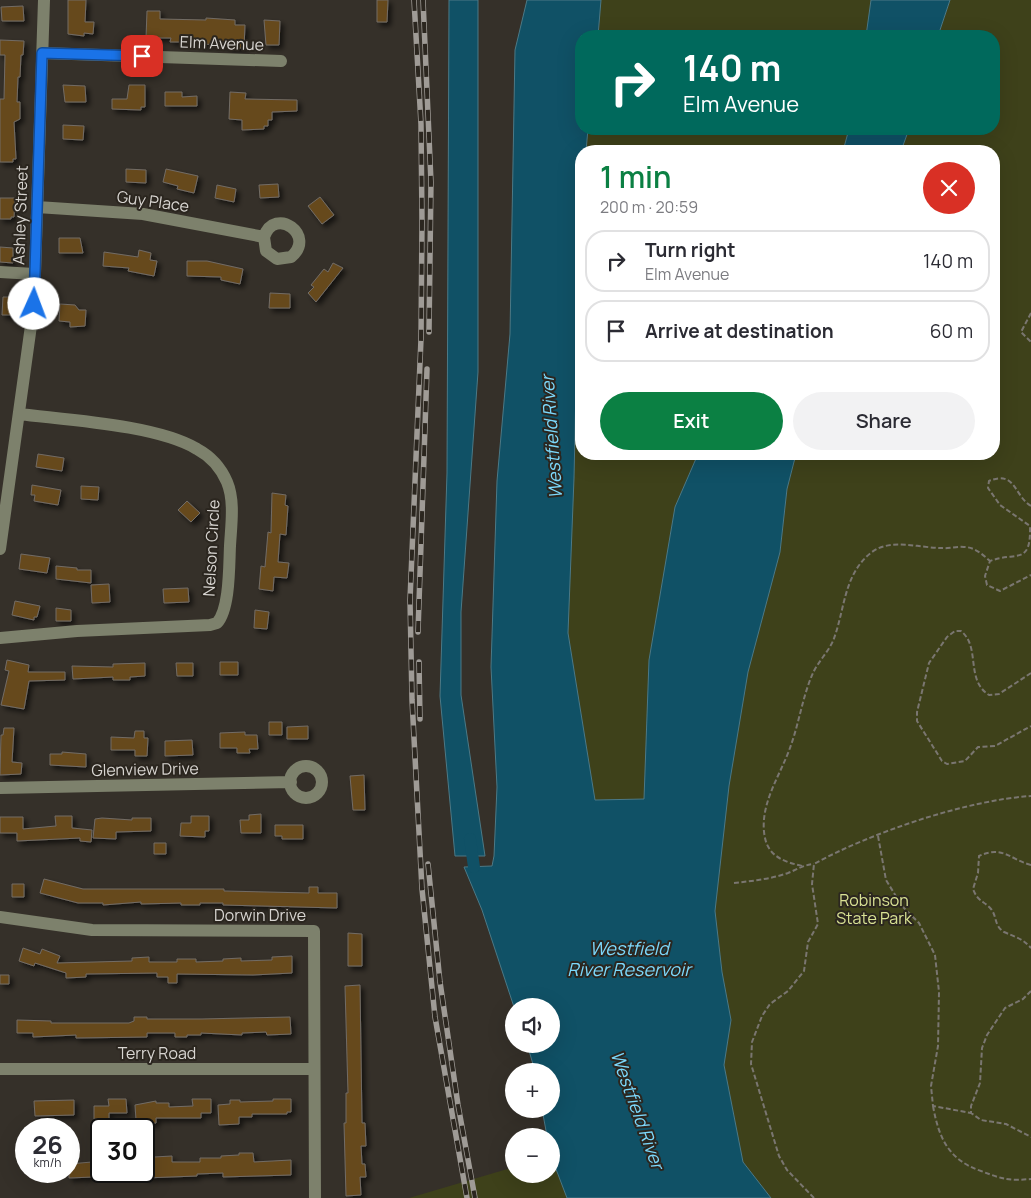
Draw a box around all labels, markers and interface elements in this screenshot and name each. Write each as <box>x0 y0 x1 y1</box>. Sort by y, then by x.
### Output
street label: Elm Avenue <box>179 31 265 55</box>
pin <box>121 35 163 77</box>
icon: arrive <box>128 42 156 70</box>
text: 140 m <box>683 44 781 92</box>
icon: right <box>600 50 665 115</box>
text: Elm Avenue <box>683 89 799 119</box>
text: 1 min <box>600 156 672 197</box>
button: close <box>923 162 975 214</box>
street label: Ashley Street <box>7 165 33 265</box>
street label: Guy Place <box>115 185 191 217</box>
text: 200 m · 20:59 <box>600 196 698 218</box>
text: Turn right <box>645 237 735 263</box>
icon: right <box>602 247 630 275</box>
text: 140 m <box>923 248 973 274</box>
text: Elm Avenue <box>645 263 729 285</box>
position arrow <box>7 277 59 329</box>
icon: arrive <box>602 317 630 345</box>
text: Arrive at destination <box>645 318 834 344</box>
text: 60 m <box>930 318 973 344</box>
water label: Westfield River <box>535 372 567 500</box>
button: Exit <box>600 392 783 450</box>
button: Share <box>793 392 975 450</box>
street label: Nelson Circle <box>197 499 225 597</box>
street label: Glenview Drive <box>91 757 199 781</box>
park label: Robinson State Park <box>836 889 913 929</box>
street label: Dorwin Drive <box>214 904 306 926</box>
water label: Westfield River Reservoir <box>567 936 693 981</box>
map controls <box>505 998 560 1183</box>
button: sound <box>505 998 560 1053</box>
street label: Terry Road <box>118 1042 196 1064</box>
water label: Westfield River <box>605 1047 671 1174</box>
button: + <box>505 1063 560 1118</box>
speed limit sign: 30 <box>90 1118 155 1183</box>
text: 26 <box>32 1127 63 1162</box>
button: − <box>505 1128 560 1183</box>
text: km/h <box>34 1154 61 1171</box>

